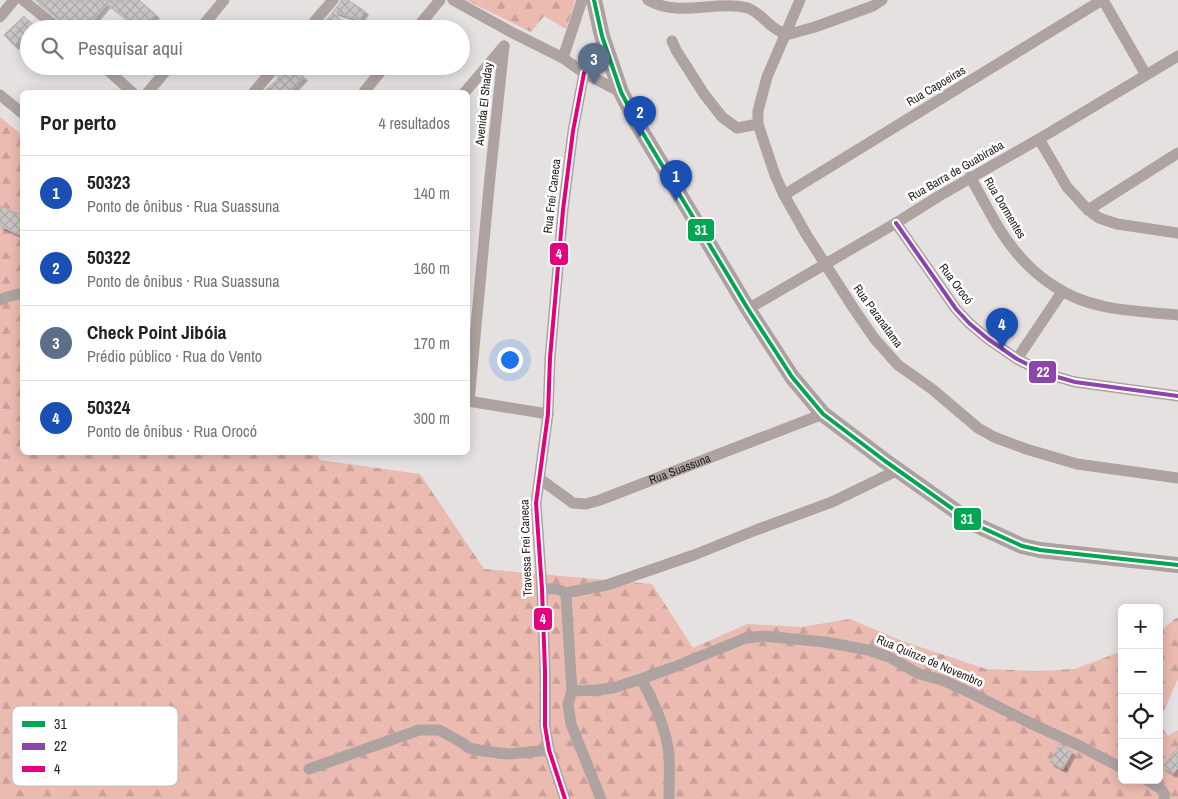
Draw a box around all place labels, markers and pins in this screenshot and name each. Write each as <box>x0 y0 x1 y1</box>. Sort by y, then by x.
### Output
pin: 3 <box>578 43 610 84</box>
pin: 2 <box>624 96 656 137</box>
pin: 1 <box>660 160 692 201</box>
pin: 4 <box>986 308 1018 349</box>

